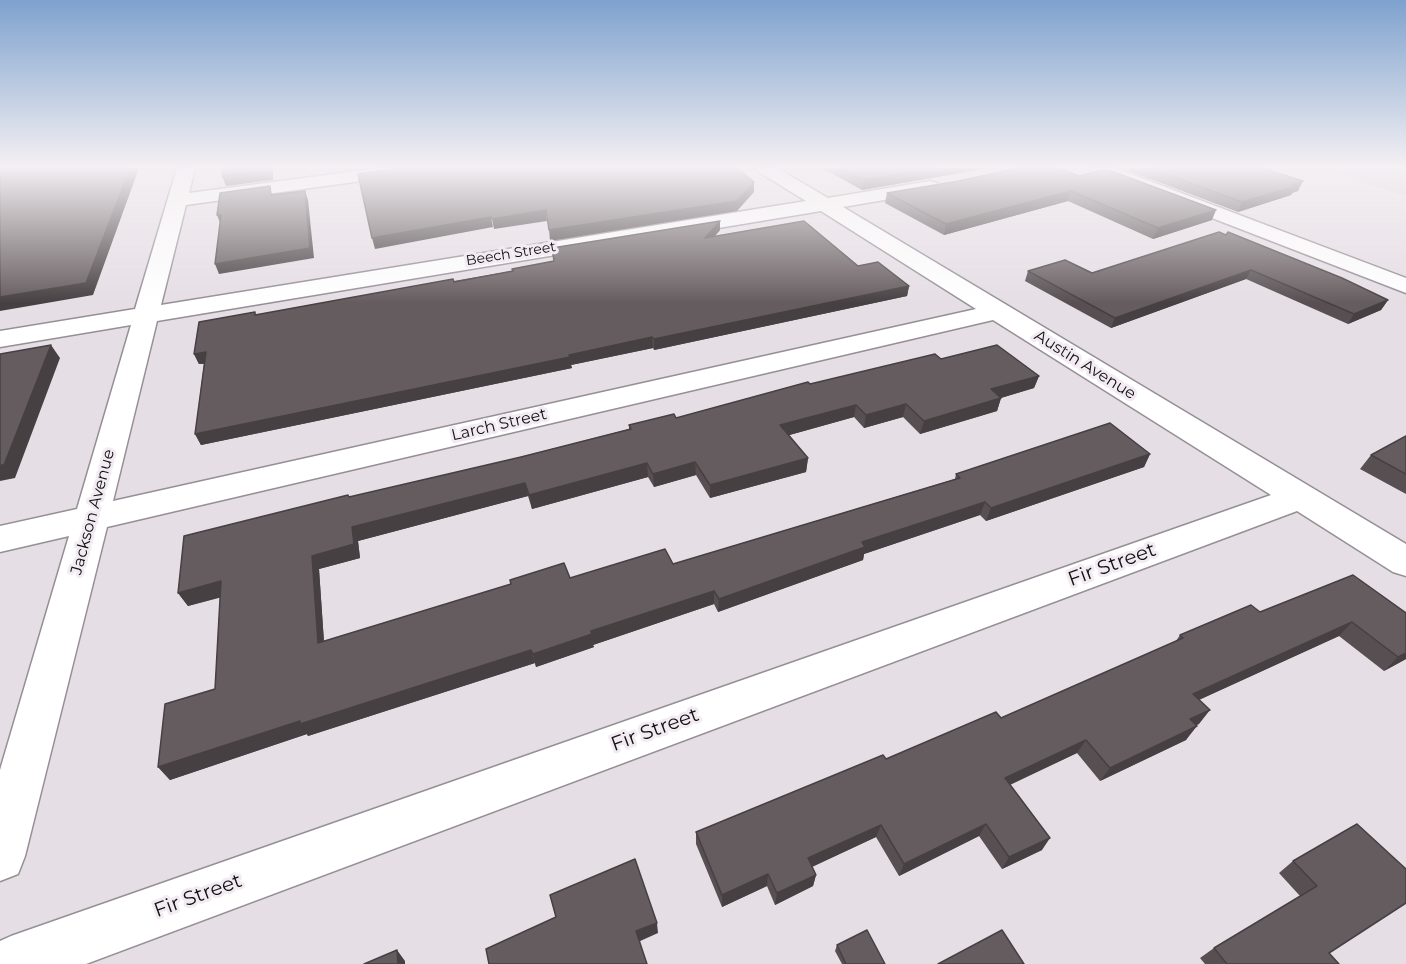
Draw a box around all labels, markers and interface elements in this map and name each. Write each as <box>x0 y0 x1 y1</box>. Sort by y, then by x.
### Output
street label: Beech Street <box>465 239 557 269</box>
street label: Austin Avenue <box>1031 326 1139 404</box>
street label: Larch Street <box>449 405 549 445</box>
street label: Jackson Avenue <box>67 447 119 577</box>
street label: Fir Street <box>1065 538 1159 592</box>
street label: Fir Street <box>608 703 702 757</box>
street label: Fir Street <box>151 869 245 923</box>

